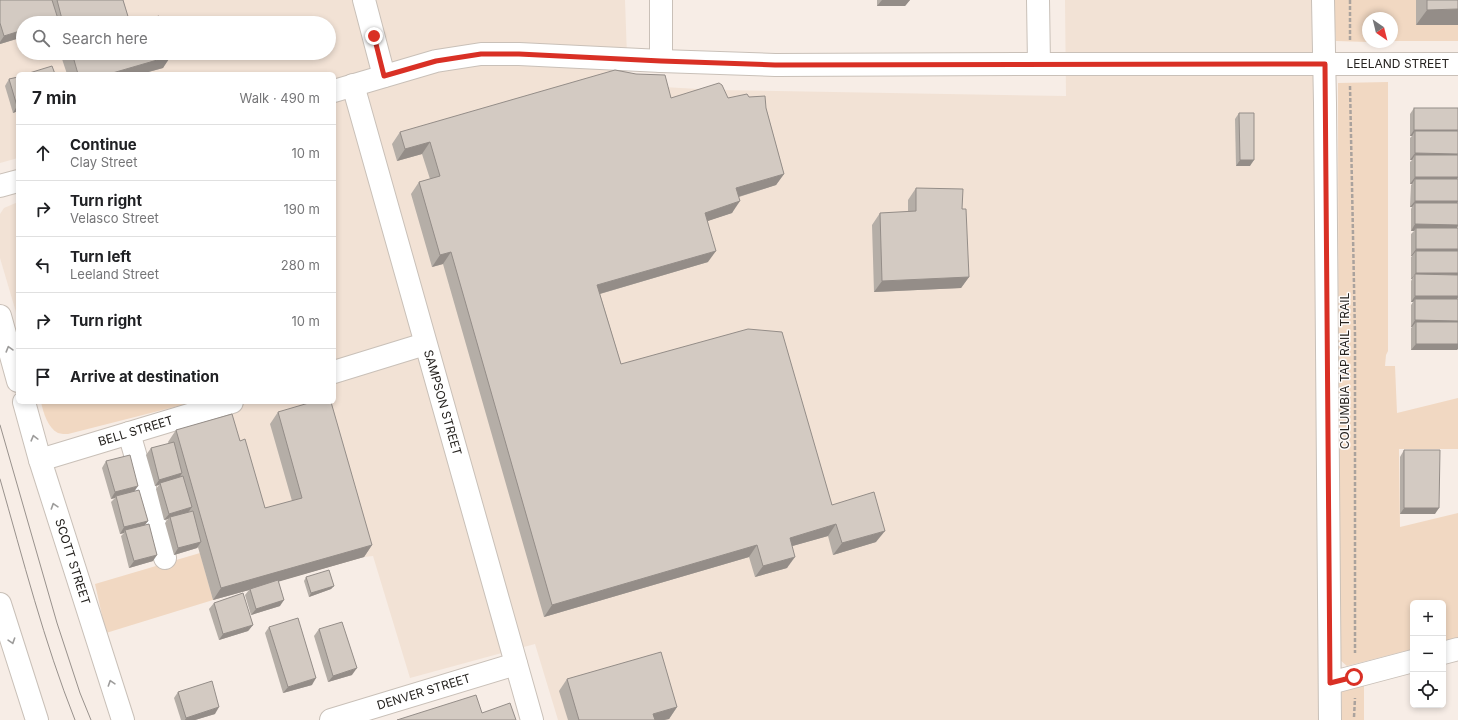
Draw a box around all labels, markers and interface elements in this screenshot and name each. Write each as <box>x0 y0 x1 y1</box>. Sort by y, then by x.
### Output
north arrow <box>1362 12 1398 48</box>
search box <box>16 16 336 60</box>
icon: search <box>30 27 52 49</box>
route end <box>365 27 383 45</box>
text: Search here <box>62 29 148 48</box>
street label: LEELAND STREET <box>1347 56 1450 71</box>
text: 7 min <box>32 88 77 108</box>
text: Walk · 490 m <box>240 90 320 106</box>
text: Continue <box>70 135 137 154</box>
icon: ahead <box>32 142 54 164</box>
text: 10 m <box>291 145 320 161</box>
text: Clay Street <box>70 154 137 170</box>
text: Turn right <box>70 191 142 210</box>
icon: right <box>32 198 54 220</box>
text: 190 m <box>283 201 320 217</box>
text: Velasco Street <box>70 210 159 226</box>
text: Turn left <box>70 247 131 266</box>
icon: left <box>32 254 54 276</box>
text: 280 m <box>281 257 320 273</box>
text: Leeland Street <box>70 266 159 282</box>
street label: COLUMBIA TAP RAIL TRAIL <box>1337 293 1352 449</box>
icon: right <box>32 310 54 332</box>
text: Turn right <box>70 311 142 330</box>
text: 10 m <box>291 313 320 329</box>
one-way arrow <box>5 345 14 352</box>
street label: SAMPSON STREET <box>421 348 465 457</box>
icon: arrive <box>32 366 54 388</box>
text: Arrive at destination <box>70 367 219 386</box>
street label: BELL STREET <box>96 412 175 449</box>
one-way arrow <box>30 434 39 441</box>
one-way arrow <box>51 502 59 509</box>
street label: SCOTT STREET <box>52 517 94 607</box>
map controls <box>1410 600 1446 708</box>
button: + <box>1410 600 1446 636</box>
button: − <box>1410 636 1446 672</box>
one-way arrow <box>7 638 16 645</box>
route start <box>1345 668 1363 686</box>
street label: DENVER STREET <box>375 670 472 713</box>
button: locate <box>1410 672 1446 708</box>
one-way arrow <box>108 680 116 687</box>

